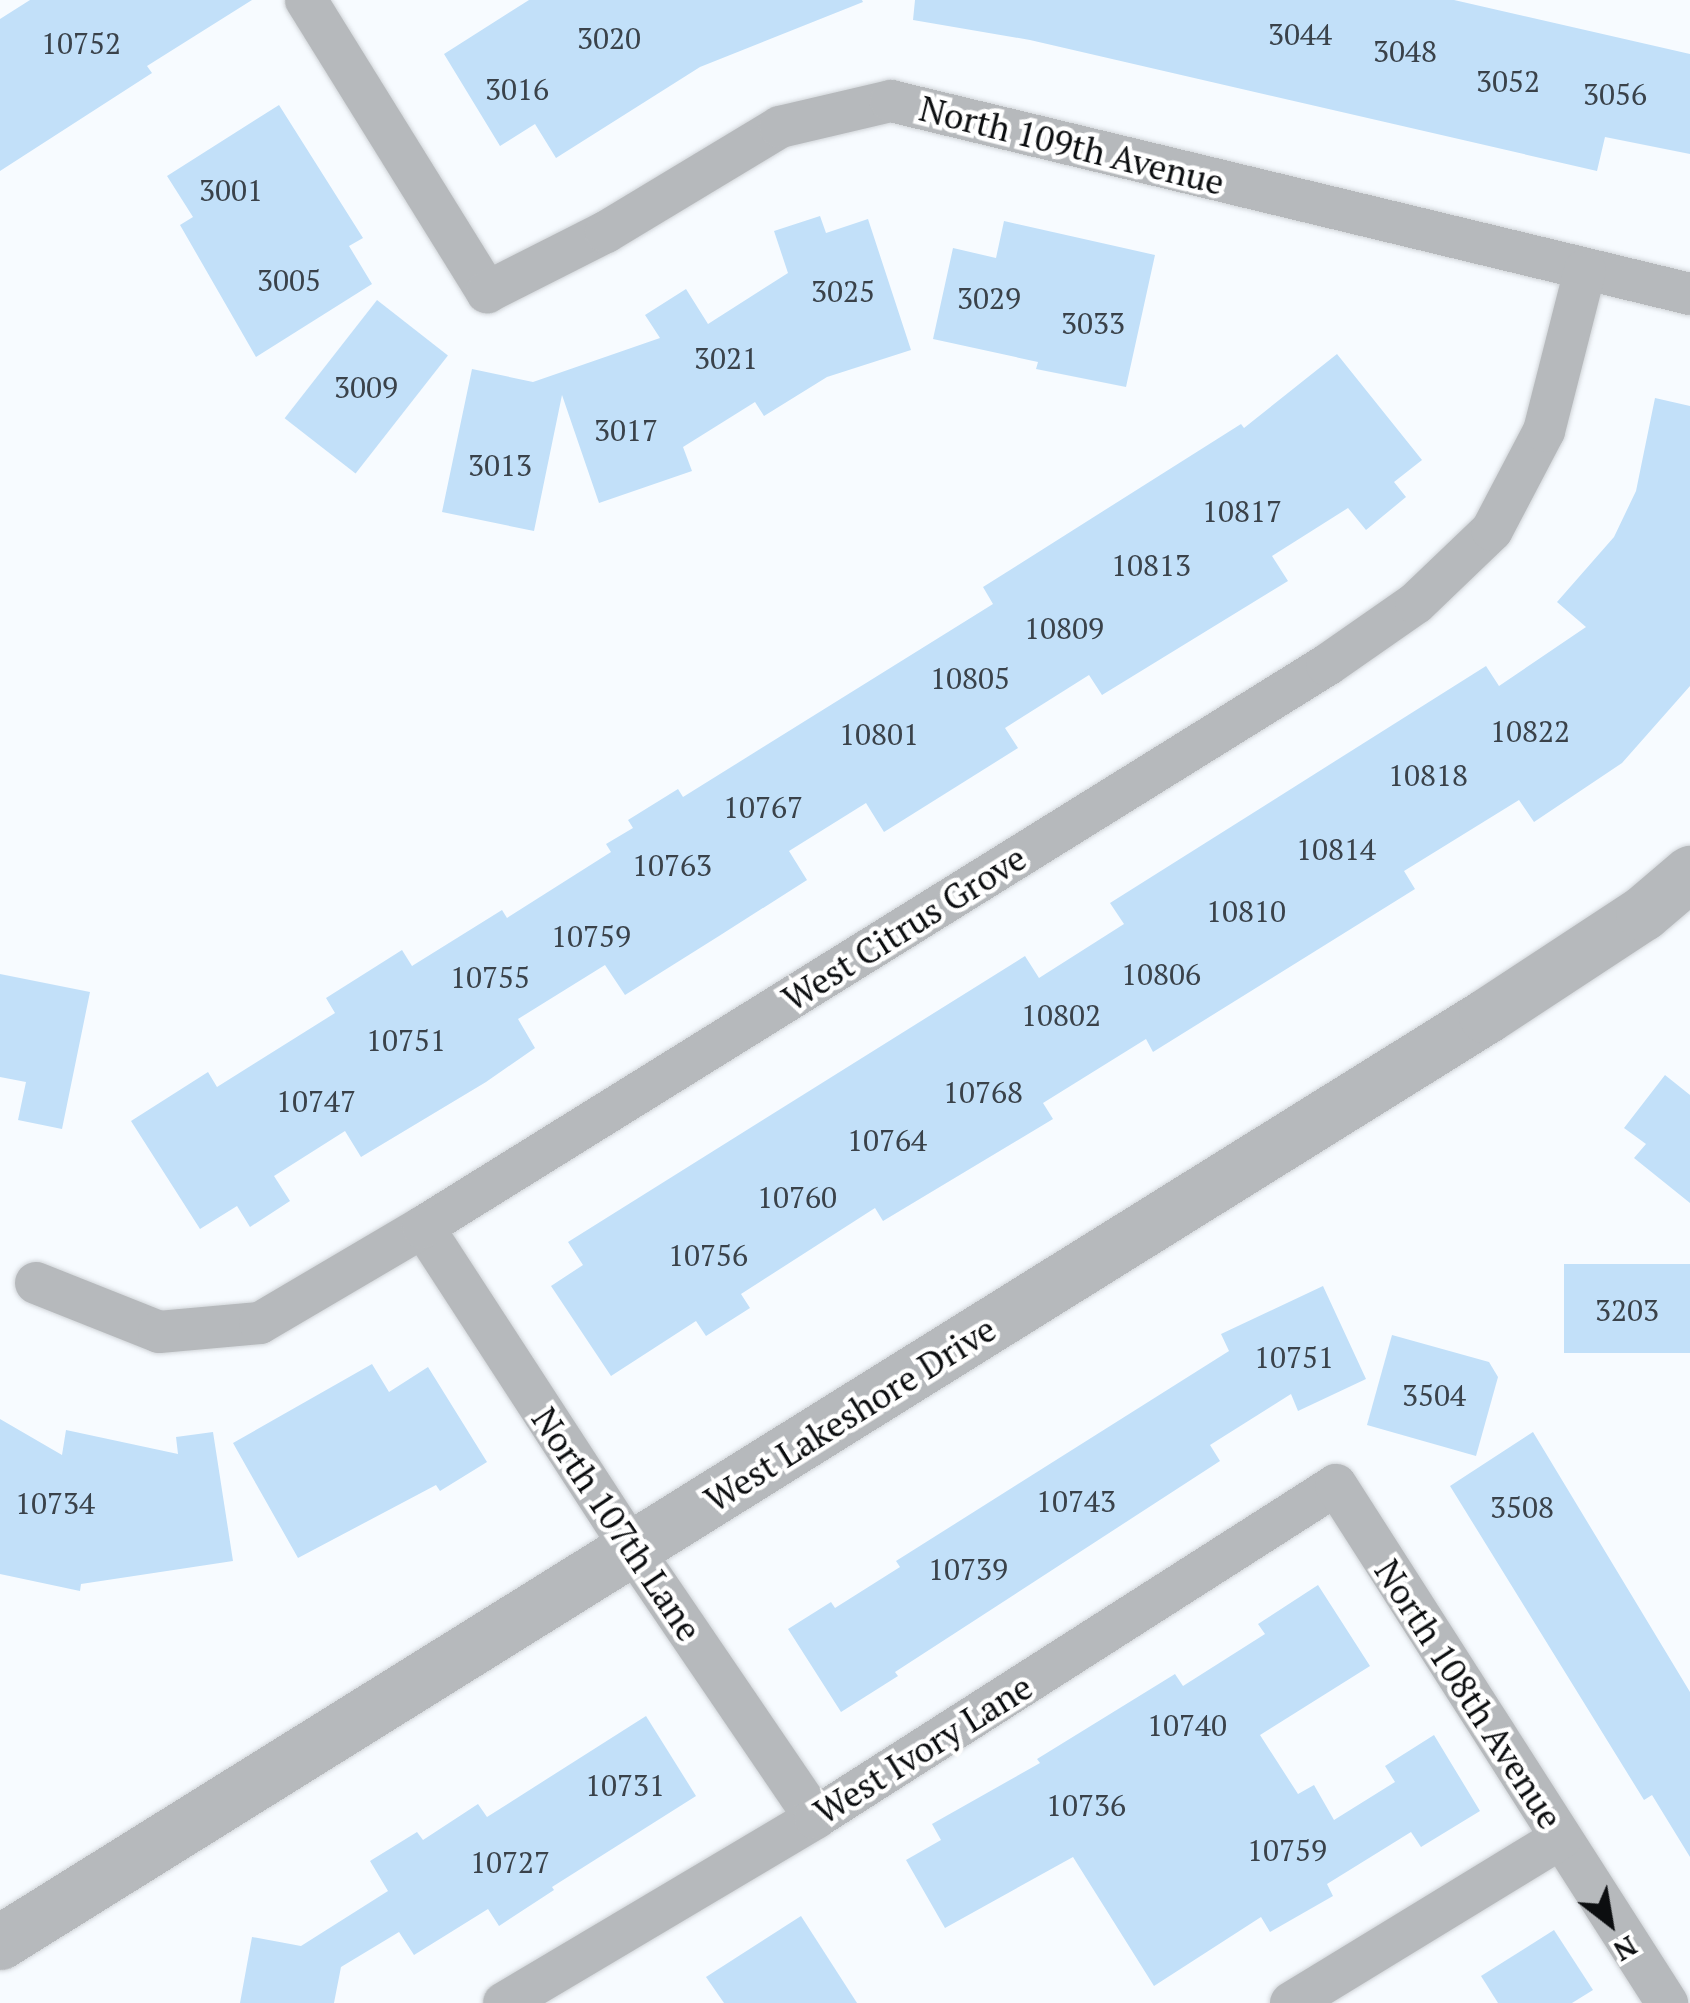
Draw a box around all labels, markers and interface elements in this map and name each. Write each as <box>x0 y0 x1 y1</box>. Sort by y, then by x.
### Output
house number: 3044 <box>1268 16 1332 52</box>
house number: 3020 <box>577 20 641 56</box>
house number: 10752 <box>41 25 121 61</box>
house number: 3048 <box>1373 33 1437 69</box>
house number: 3052 <box>1476 63 1540 99</box>
house number: 3016 <box>485 71 549 107</box>
house number: 3056 <box>1583 76 1647 112</box>
street label: North 109th Avenue <box>915 87 1229 203</box>
house number: 3001 <box>199 172 263 208</box>
house number: 3005 <box>257 262 321 298</box>
house number: 3025 <box>811 273 875 309</box>
house number: 3029 <box>957 280 1021 316</box>
house number: 3033 <box>1061 305 1125 341</box>
house number: 3021 <box>694 340 758 376</box>
house number: 3009 <box>334 369 398 405</box>
house number: 3017 <box>594 412 658 448</box>
house number: 3013 <box>468 447 532 483</box>
house number: 10817 <box>1202 493 1282 529</box>
house number: 10813 <box>1111 547 1191 583</box>
house number: 10809 <box>1024 610 1104 646</box>
house number: 10805 <box>930 660 1010 696</box>
house number: 10822 <box>1490 713 1570 749</box>
house number: 10801 <box>839 716 919 752</box>
house number: 10818 <box>1388 757 1468 793</box>
house number: 10767 <box>723 789 803 825</box>
house number: 10814 <box>1296 831 1376 867</box>
street label: West Citrus Grove <box>775 836 1033 1020</box>
house number: 10763 <box>632 847 712 883</box>
house number: 10810 <box>1206 893 1286 929</box>
house number: 10759 <box>551 918 631 954</box>
house number: 10806 <box>1121 956 1201 992</box>
house number: 10755 <box>450 959 530 995</box>
house number: 10802 <box>1021 997 1101 1033</box>
house number: 10751 <box>366 1022 446 1058</box>
house number: 10768 <box>943 1074 1023 1110</box>
house number: 10747 <box>276 1083 356 1119</box>
house number: 10764 <box>847 1122 927 1158</box>
house number: 10760 <box>757 1179 837 1215</box>
house number: 10756 <box>668 1237 748 1273</box>
house number: 3203 <box>1595 1292 1659 1328</box>
street label: West Lakeshore Drive <box>697 1307 1003 1521</box>
house number: 10751 <box>1254 1339 1334 1375</box>
house number: 3504 <box>1402 1377 1466 1413</box>
street label: North 107th Lane <box>523 1399 711 1649</box>
house number: 10743 <box>1036 1483 1116 1519</box>
house number: 10734 <box>15 1485 95 1521</box>
house number: 3508 <box>1490 1489 1554 1525</box>
house number: 10739 <box>928 1551 1008 1587</box>
street label: North 108th Avenue <box>1366 1551 1572 1837</box>
street label: West Ivory Lane <box>806 1665 1040 1833</box>
house number: 10740 <box>1147 1707 1227 1743</box>
house number: 10731 <box>585 1767 665 1803</box>
house number: 10736 <box>1046 1787 1126 1823</box>
house number: 10759 <box>1247 1832 1327 1868</box>
house number: 10727 <box>470 1844 550 1880</box>
north arrow <box>1560 1873 1660 1973</box>
text: N <box>1607 1928 1644 1970</box>

